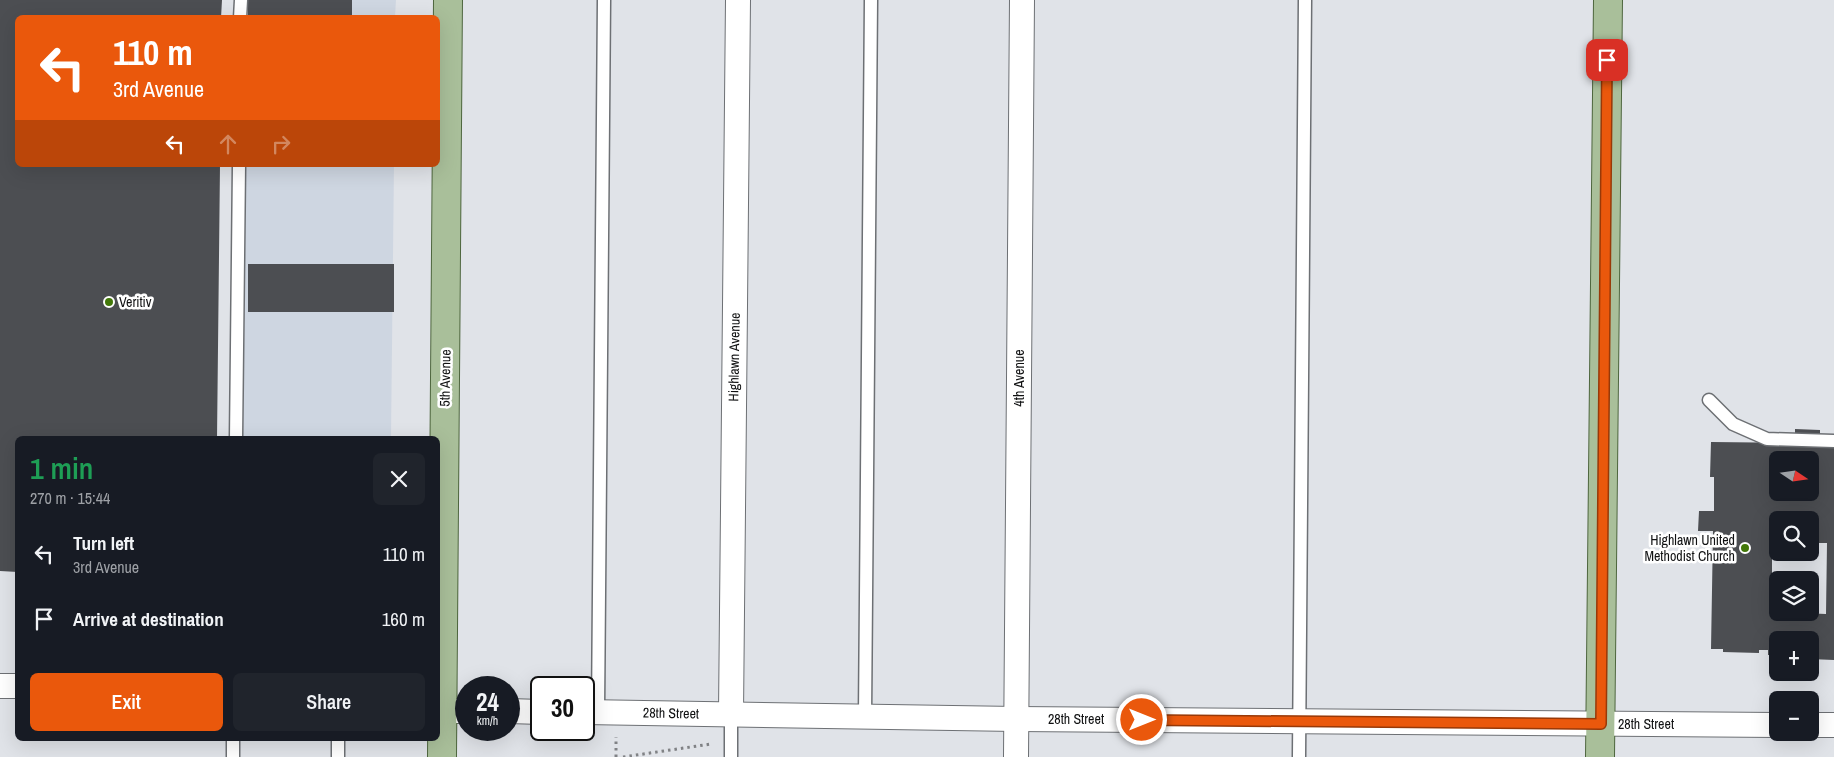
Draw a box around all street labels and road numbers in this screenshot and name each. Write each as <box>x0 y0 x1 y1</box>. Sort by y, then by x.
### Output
street label: Highlawn Avenue <box>724 312 744 402</box>
street label: 5th Avenue <box>436 349 454 407</box>
street label: 4th Avenue <box>1010 349 1028 407</box>
street label: 28th Street <box>643 704 699 722</box>
street label: 28th Street <box>1048 710 1104 728</box>
street label: 28th Street <box>1618 715 1674 733</box>

